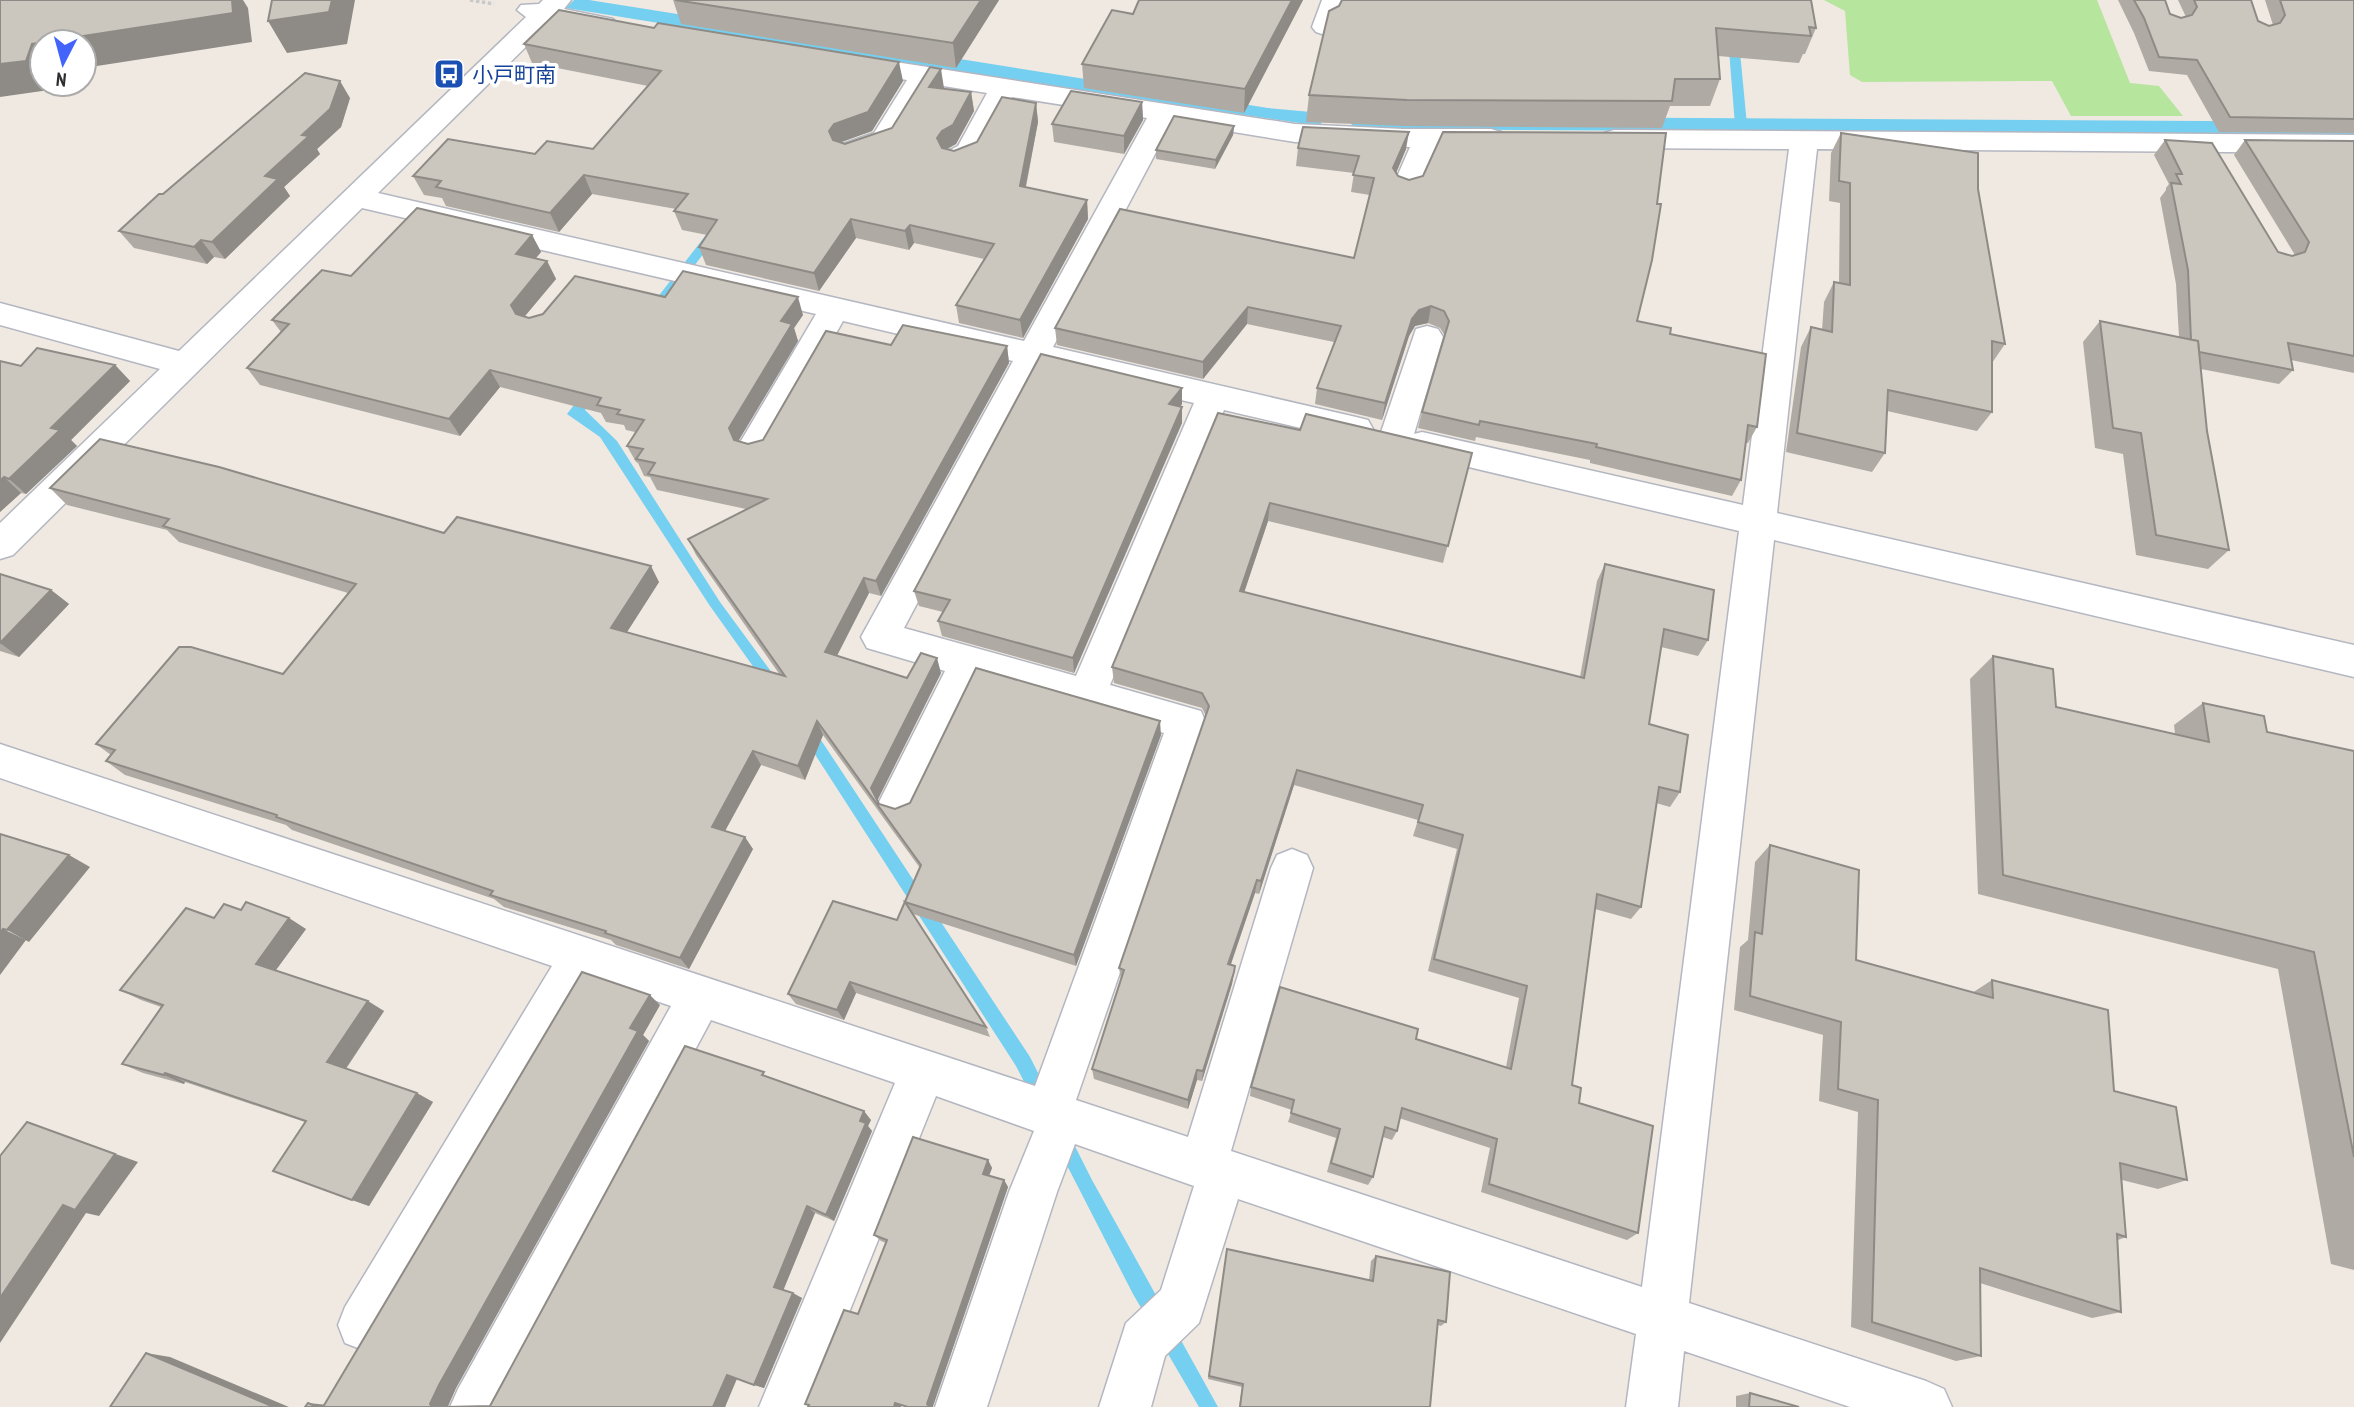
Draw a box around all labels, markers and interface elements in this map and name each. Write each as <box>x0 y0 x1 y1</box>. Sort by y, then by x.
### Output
north arrow <box>28 28 98 98</box>
bus stop icon: 小戸町南 <box>432 57 466 91</box>
place label: 小戸町南 <box>472 61 556 88</box>
text: N <box>55 67 68 92</box>

